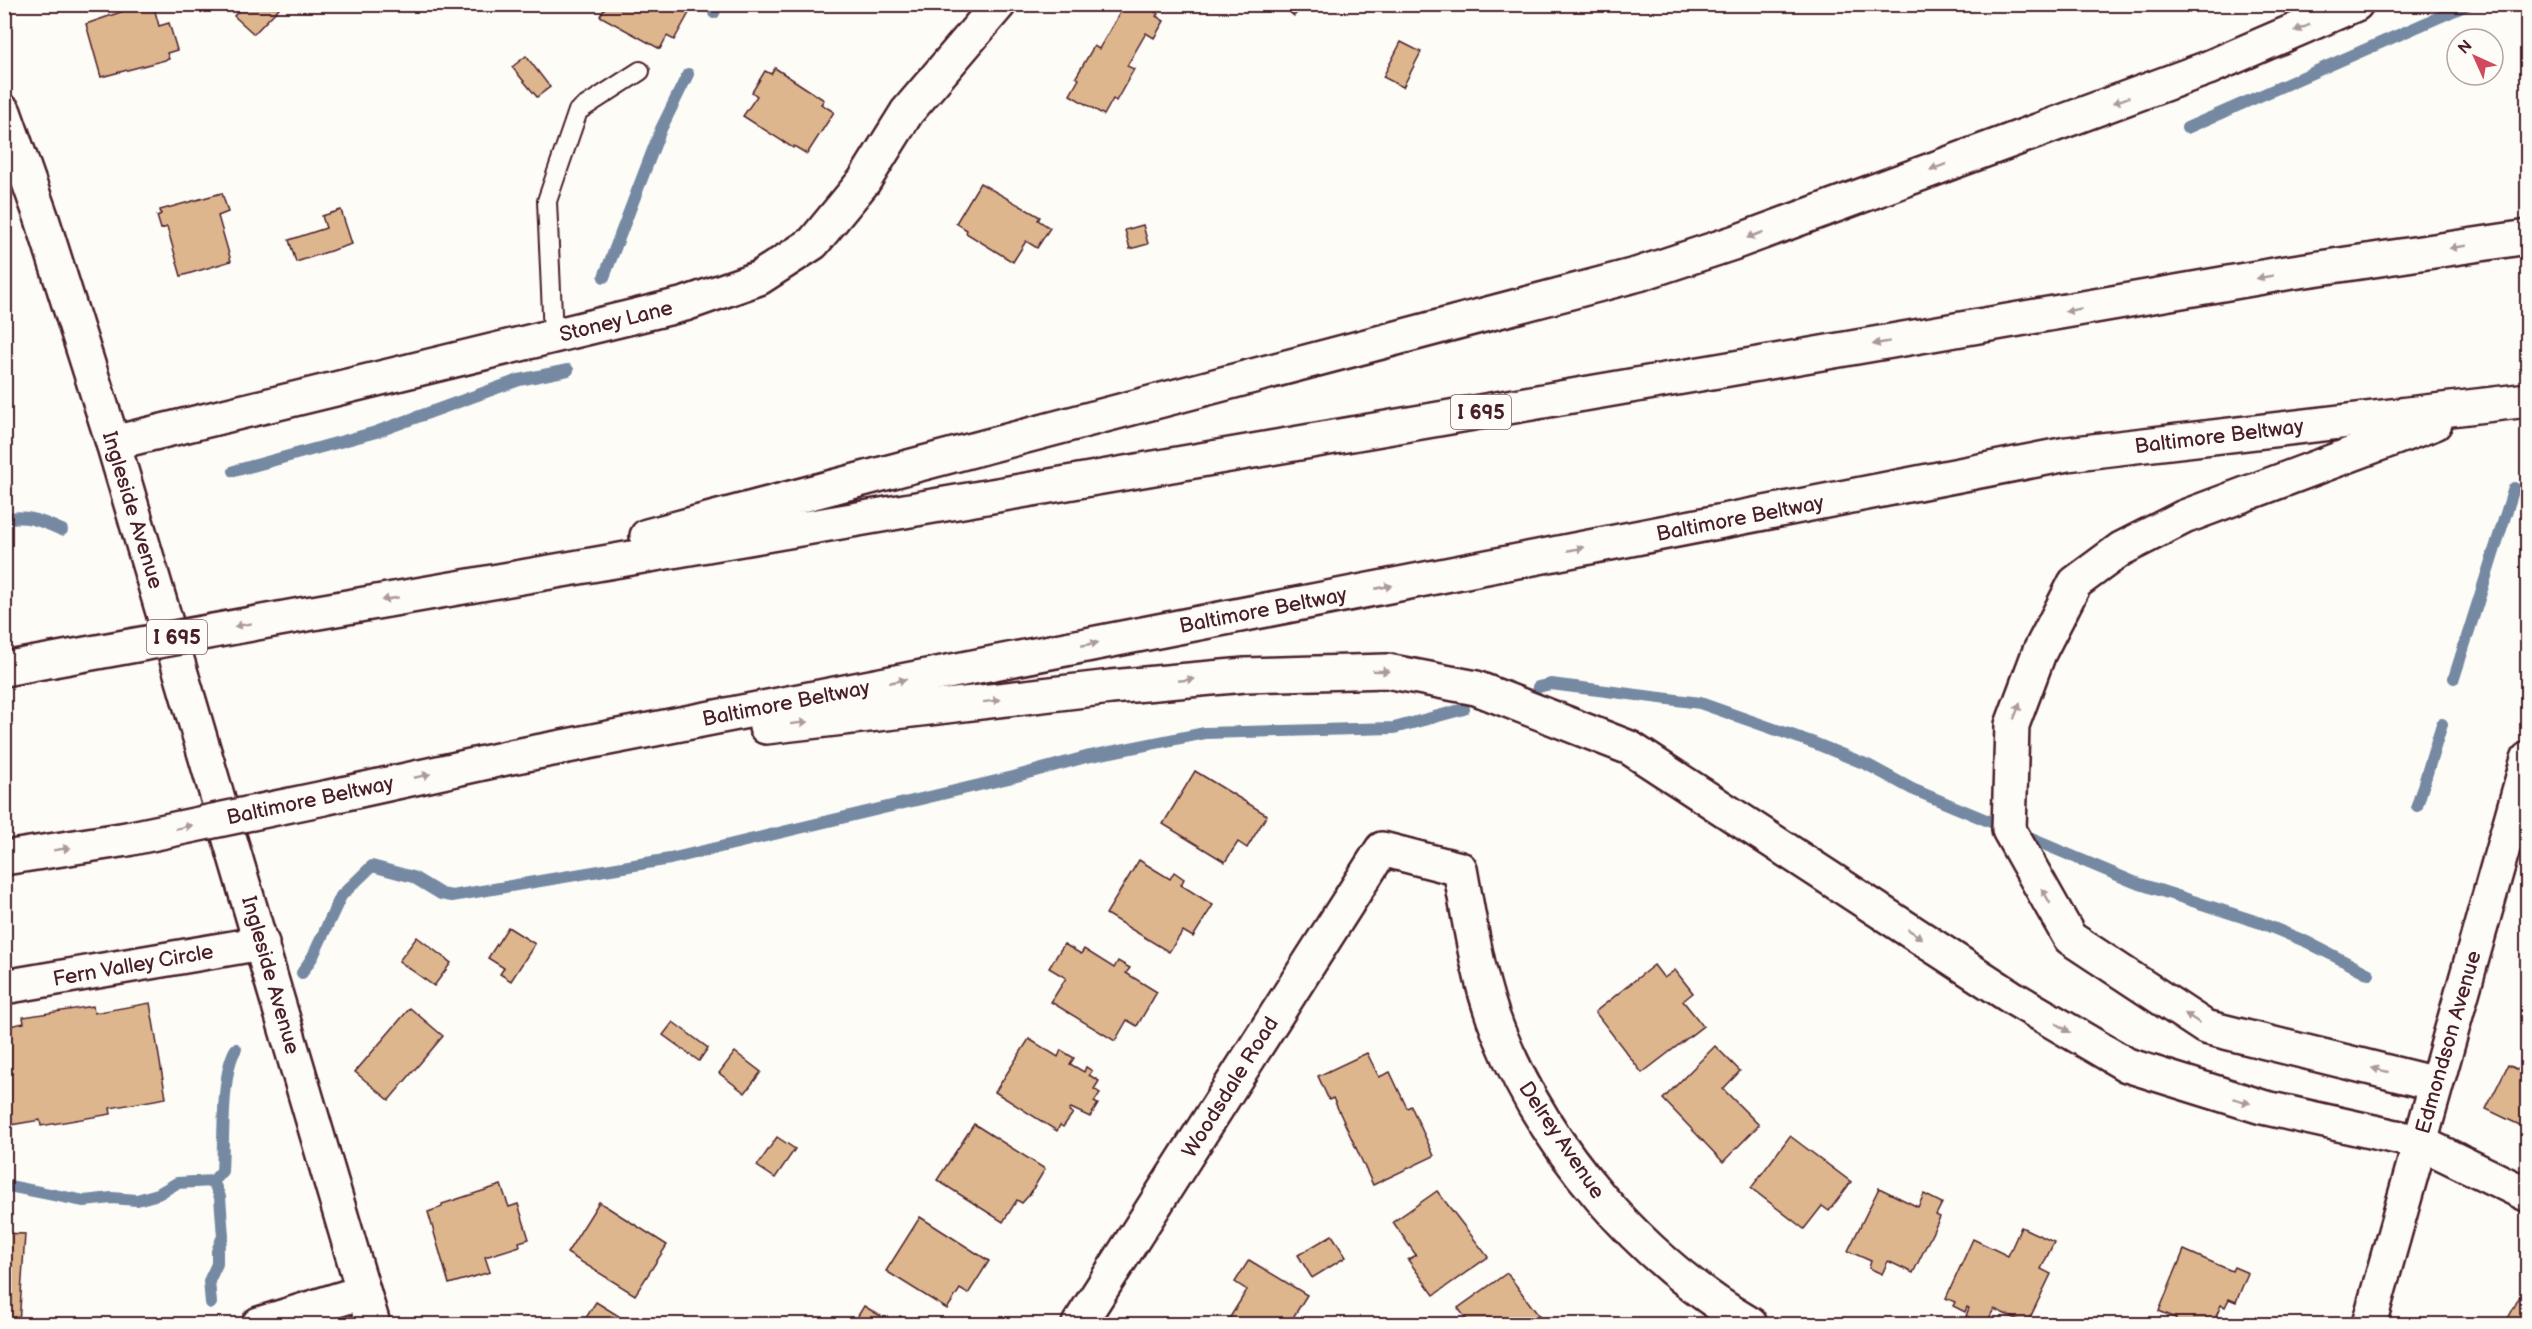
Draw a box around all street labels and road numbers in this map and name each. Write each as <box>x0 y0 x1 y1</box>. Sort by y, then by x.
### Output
street label: Stoney Lane <box>557 295 675 348</box>
road number: I 695 <box>1451 395 1511 429</box>
street label: Baltimore Beltway <box>2133 414 2306 459</box>
street label: Ingleside Avenue <box>97 428 168 592</box>
street label: Baltimore Beltway <box>1654 490 1827 547</box>
street label: Baltimore Beltway <box>1177 582 1350 639</box>
road number: I 695 <box>147 620 207 654</box>
street label: Baltimore Beltway <box>700 675 873 732</box>
street label: Baltimore Beltway <box>224 770 396 830</box>
street label: Ingleside Avenue <box>236 893 305 1057</box>
street label: Fern Valley Circle <box>51 939 215 992</box>
street label: Edmondson Avenue <box>2410 948 2487 1137</box>
street label: Woodsdale Road <box>1177 1012 1284 1162</box>
street label: Delrey Avenue <box>1513 1077 1610 1204</box>

